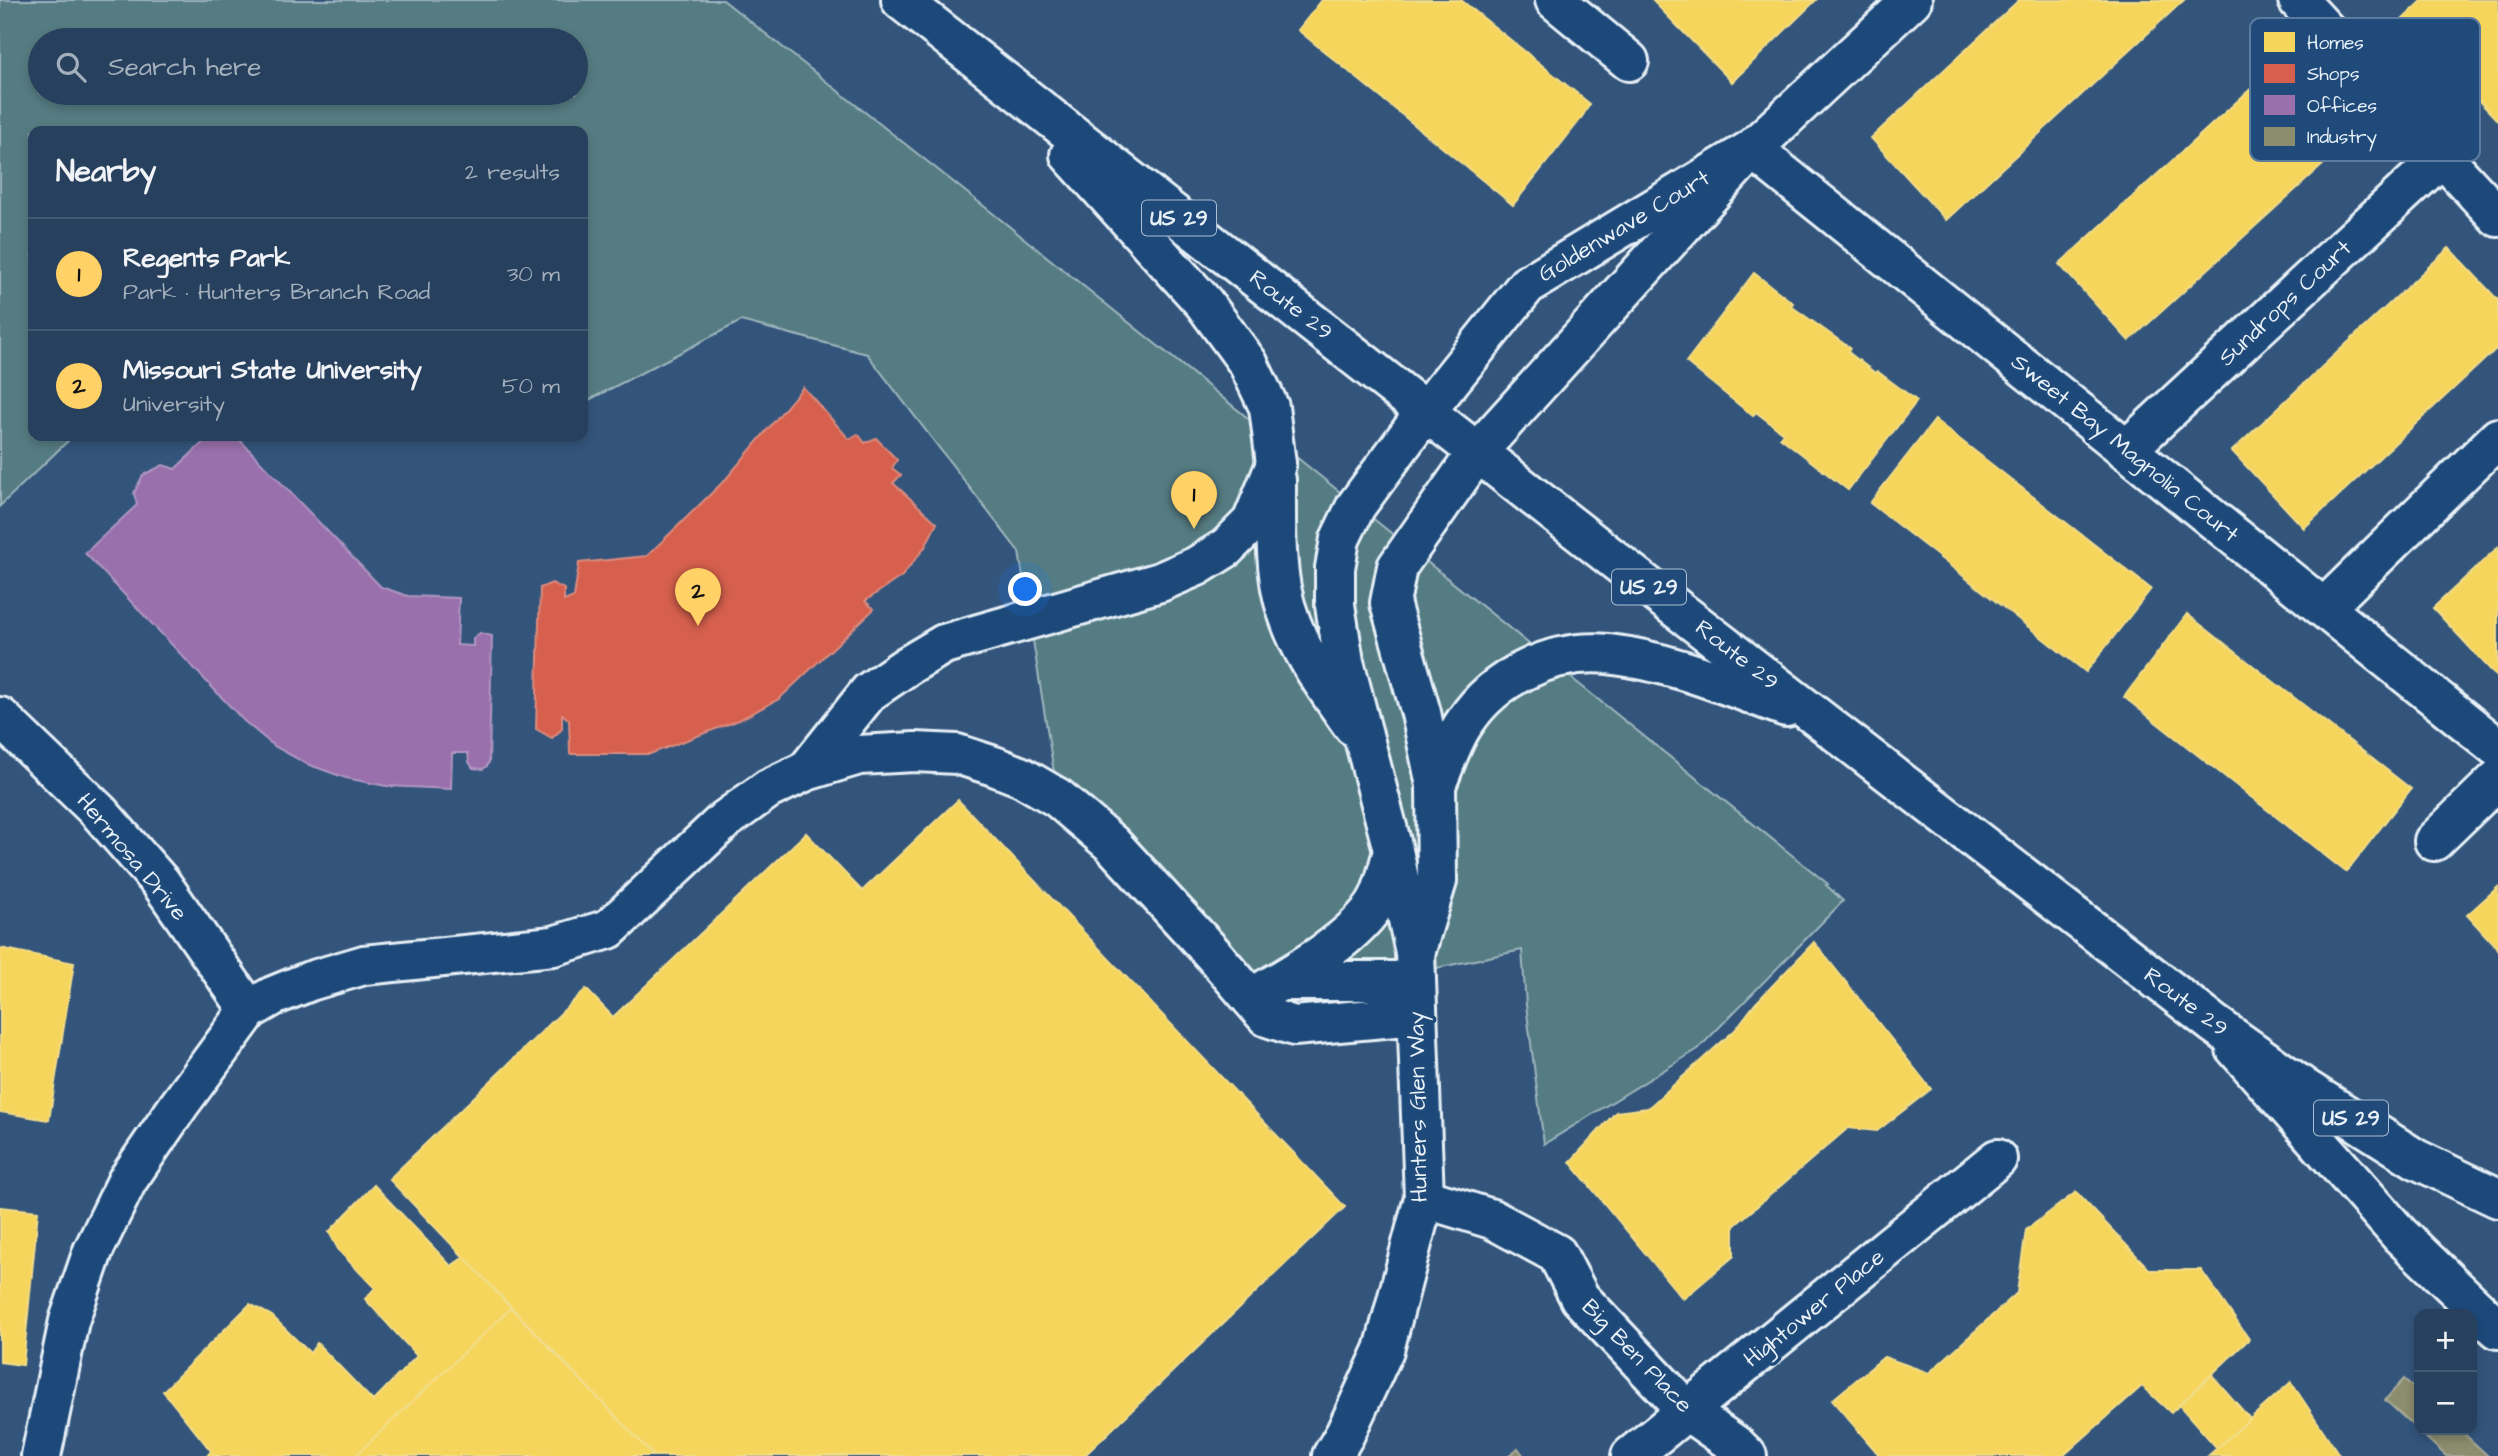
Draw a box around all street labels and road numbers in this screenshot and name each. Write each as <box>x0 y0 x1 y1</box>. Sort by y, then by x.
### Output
street label: Goldenwave Court <box>1532 162 1716 290</box>
road number: US 29 <box>1142 200 1216 235</box>
street label: Sundrops Court <box>2211 232 2359 373</box>
street label: Route 29 <box>1242 262 1340 348</box>
street label: Sweet Bay Magnolia Court <box>2004 346 2246 551</box>
road number: US 29 <box>1612 570 1686 604</box>
street label: Route 29 <box>1688 612 1786 698</box>
street label: Hermosa Drive <box>69 786 195 928</box>
street label: Route 29 <box>2137 960 2235 1044</box>
street label: Hunters Glen Way <box>1400 1011 1437 1203</box>
road number: US 29 <box>2314 1100 2388 1136</box>
street label: Hightower Place <box>1737 1241 1892 1376</box>
street label: Big Ben Place <box>1574 1292 1700 1421</box>

